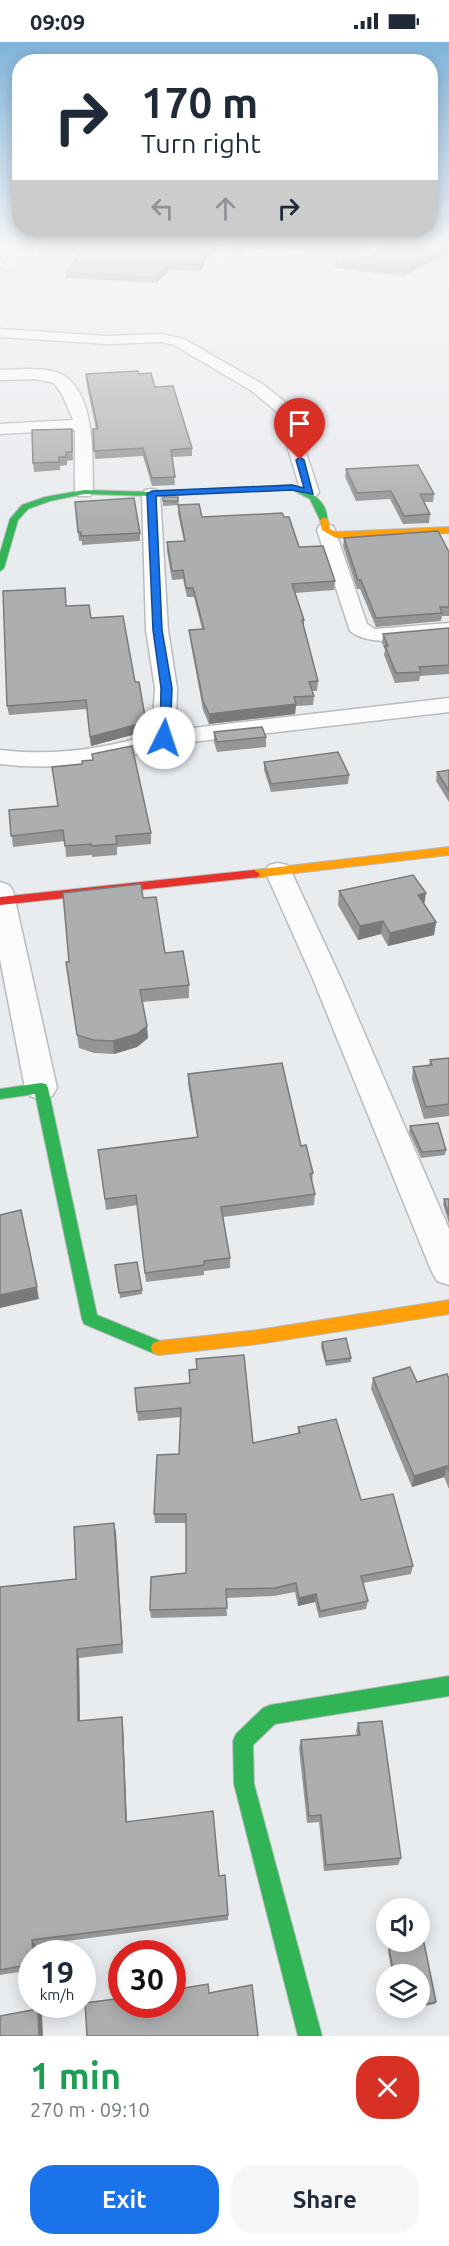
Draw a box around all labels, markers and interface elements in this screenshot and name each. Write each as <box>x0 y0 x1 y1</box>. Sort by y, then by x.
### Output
text: 09:09 <box>30 9 85 34</box>
icon: right <box>42 78 120 156</box>
text: 170 m <box>141 79 258 126</box>
text: Turn right <box>141 128 261 158</box>
icon: left <box>146 192 179 225</box>
icon: ahead <box>209 192 242 225</box>
icon: right <box>272 192 305 225</box>
pin <box>274 398 325 460</box>
icon: arrive <box>283 407 316 440</box>
position arrow <box>132 706 196 770</box>
map controls <box>376 1898 430 2018</box>
button: sound <box>376 1898 430 1952</box>
speed limit sign: 30 <box>108 1940 186 2018</box>
text: 19 <box>40 1955 74 1989</box>
button: layers <box>376 1964 430 2018</box>
text: km/h <box>40 1986 74 2003</box>
text: 1 min <box>30 2055 121 2096</box>
button: close <box>356 2056 419 2119</box>
text: 270 m · 09:10 <box>30 2098 150 2121</box>
button: Exit <box>30 2165 219 2234</box>
button: Share <box>231 2165 419 2234</box>

